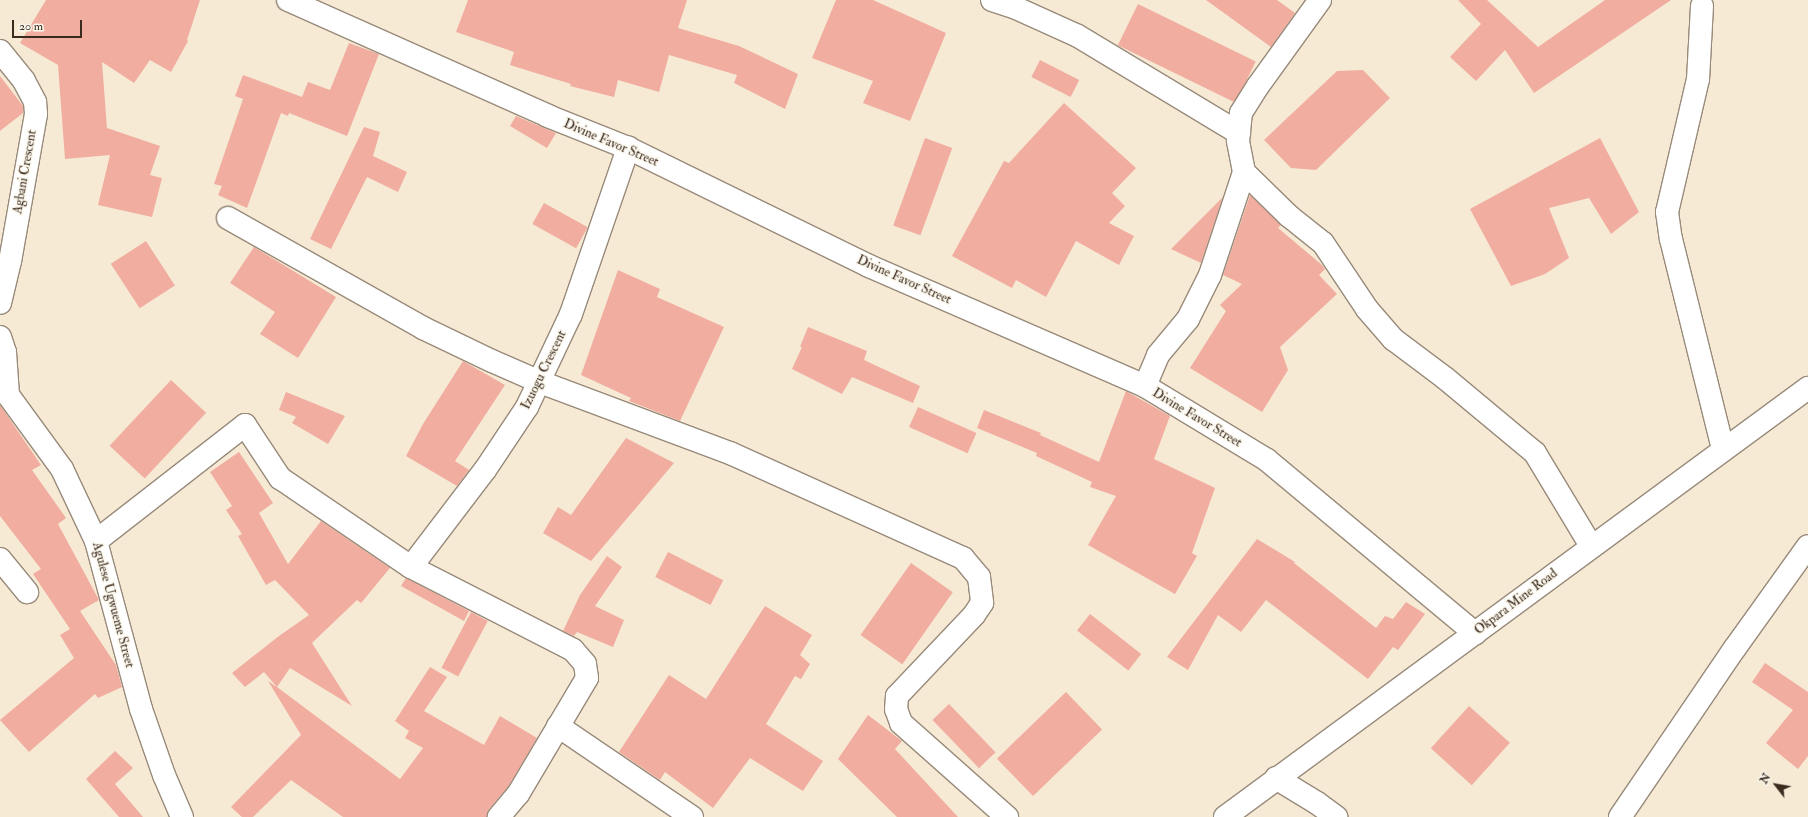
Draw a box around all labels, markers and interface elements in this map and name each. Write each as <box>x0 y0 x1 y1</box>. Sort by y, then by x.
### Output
scale bar <box>14 12 84 38</box>
text: 20 m <box>19 19 43 34</box>
street label: Divine Favor Street <box>561 116 661 170</box>
street label: Agbani Crescent <box>10 129 40 215</box>
street label: Divine Favor Street <box>854 252 954 308</box>
street label: Izuogu Crescent <box>518 328 570 412</box>
street label: Divine Favor Street <box>1149 385 1245 451</box>
street label: Agulese Ugwueme Street <box>89 540 137 670</box>
street label: Okpara Mine Road <box>1472 566 1560 638</box>
north arrow <box>1756 765 1796 805</box>
text: N <box>1757 771 1773 786</box>

